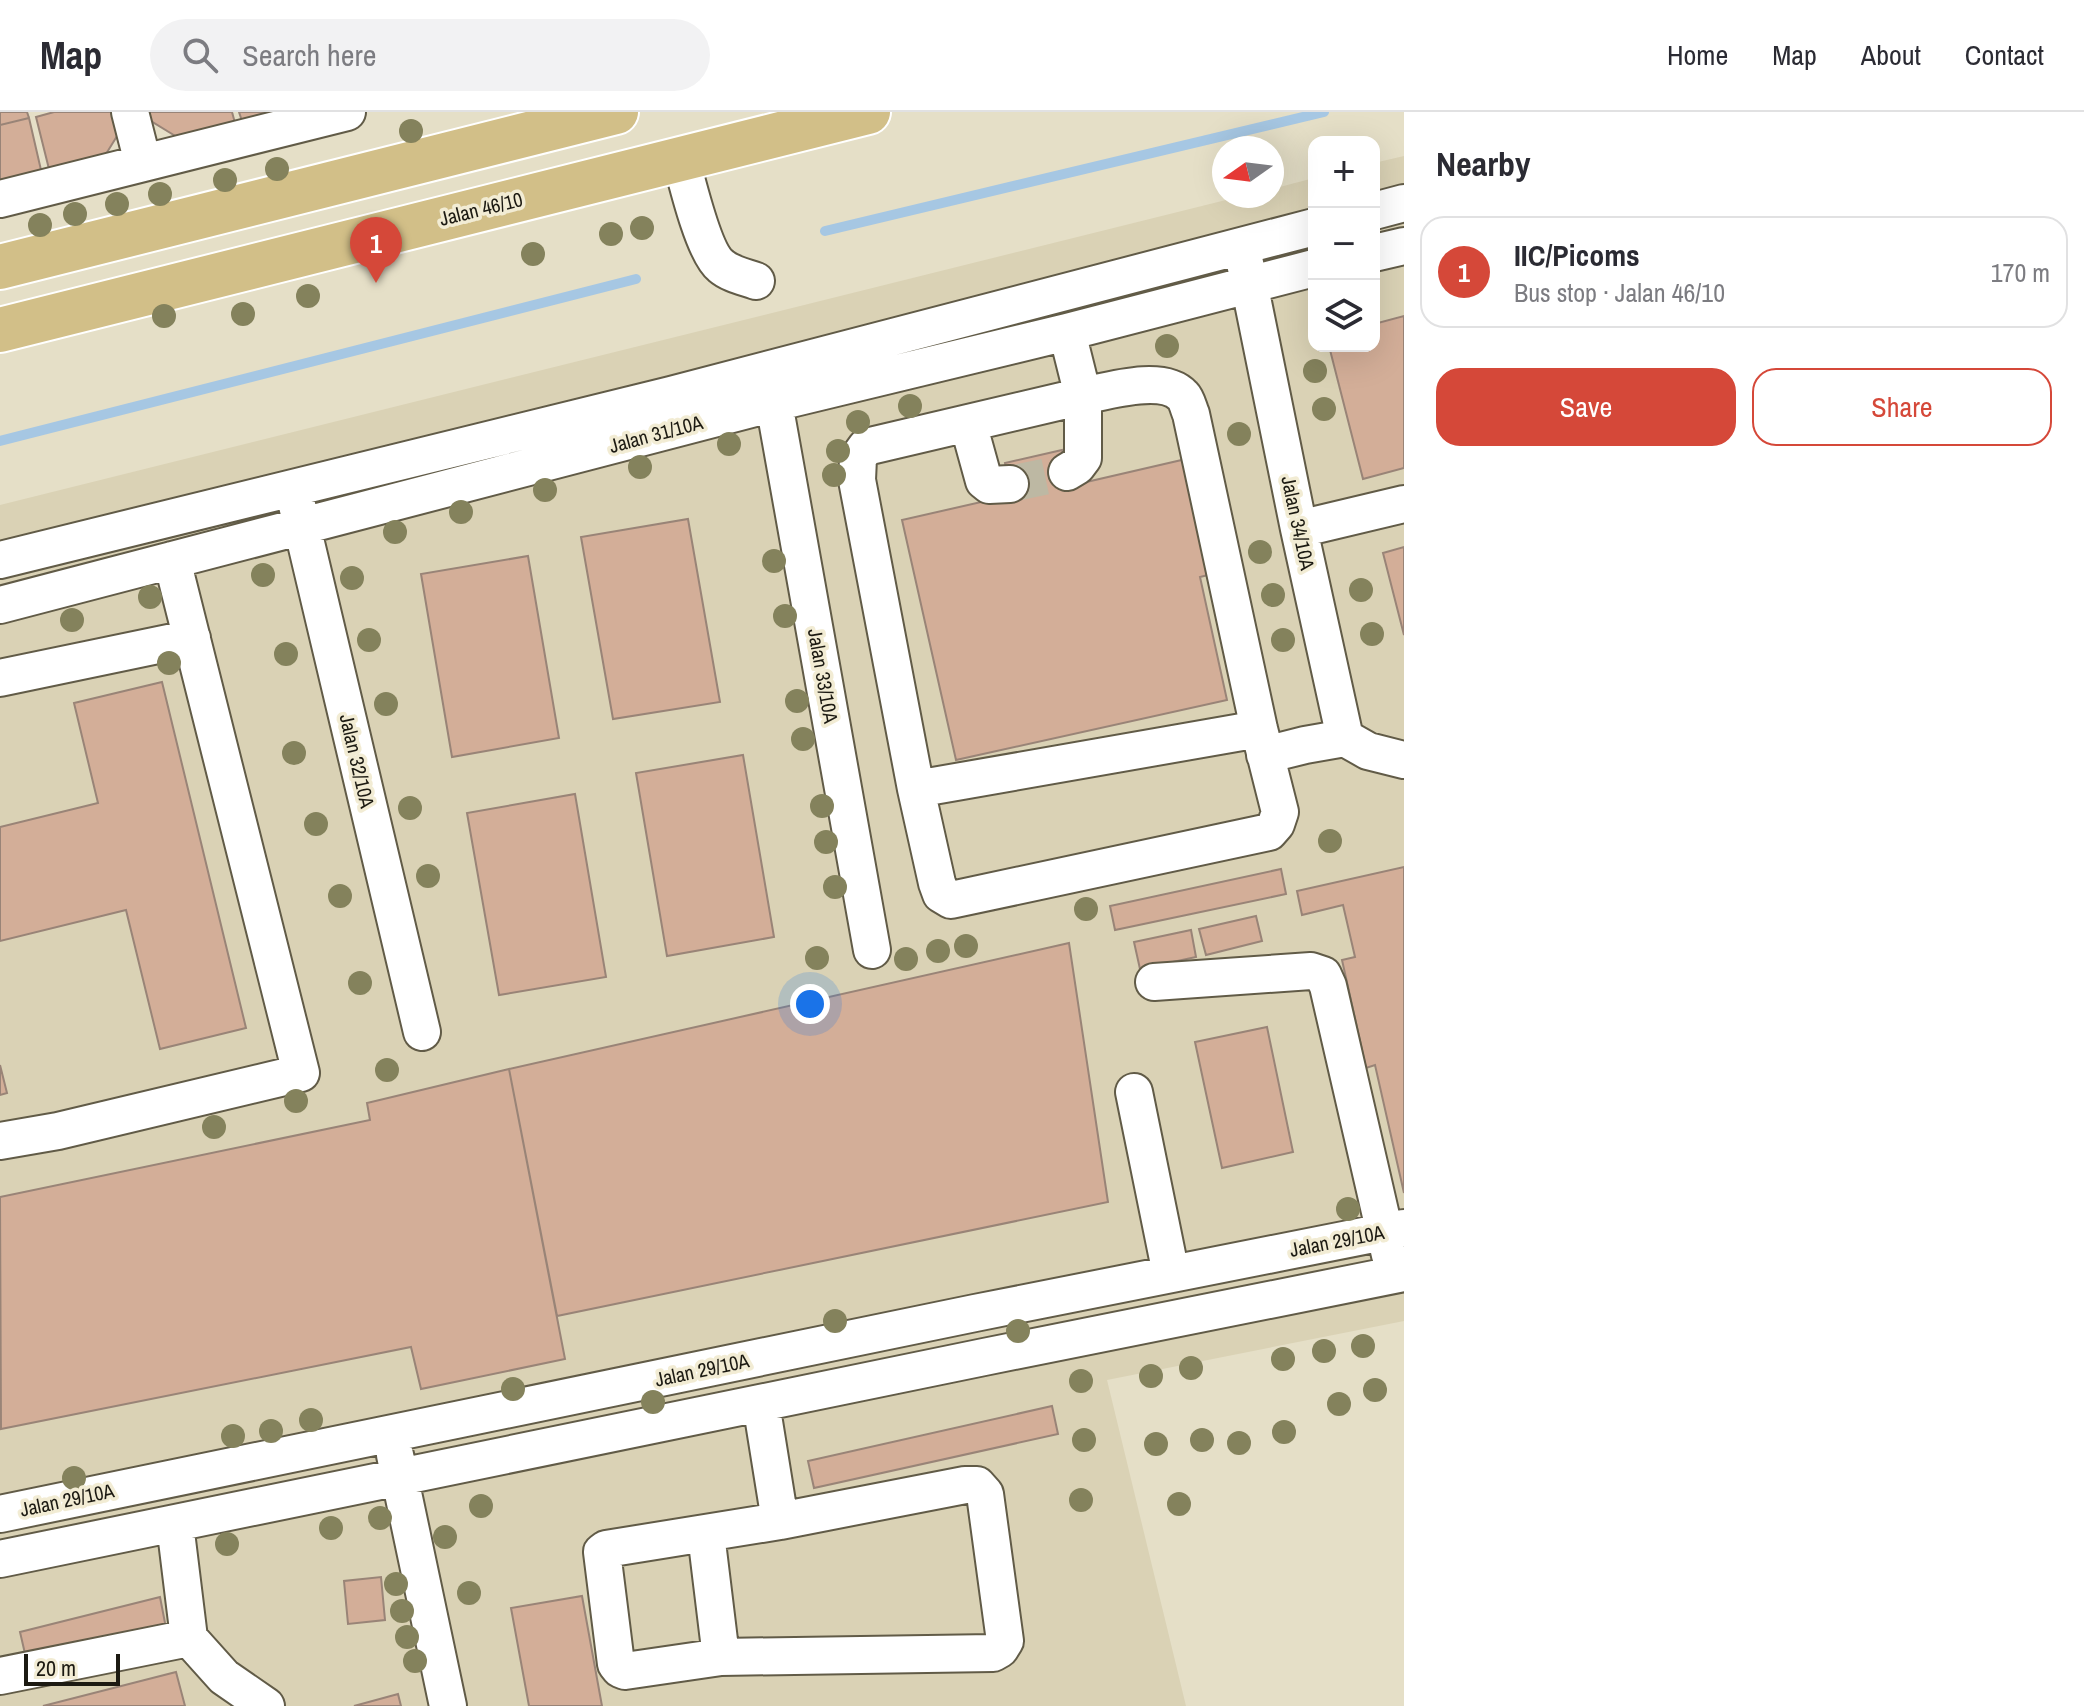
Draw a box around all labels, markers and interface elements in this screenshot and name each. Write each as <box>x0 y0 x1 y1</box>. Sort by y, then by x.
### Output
search box <box>150 19 710 91</box>
text: Map <box>40 30 102 81</box>
icon: search <box>178 33 222 77</box>
text: Search here <box>242 35 376 75</box>
text: Home <box>1667 36 1728 74</box>
text: Map <box>1772 36 1817 74</box>
text: About <box>1861 36 1921 74</box>
text: Contact <box>1965 36 2044 74</box>
north arrow <box>1212 136 1284 208</box>
map controls <box>1308 136 1380 352</box>
button: + <box>1308 136 1380 208</box>
text: Nearby <box>1436 141 1531 187</box>
street label: Jalan 46/10 <box>436 185 525 232</box>
button: − <box>1308 208 1380 280</box>
pin: 1 <box>350 217 402 283</box>
text: IIC/Picoms <box>1514 235 1640 275</box>
text: 1 <box>1458 255 1470 290</box>
text: 170 m <box>1991 255 2050 290</box>
text: Bus stop · Jalan 46/10 <box>1514 275 1725 310</box>
button: layers <box>1308 280 1380 352</box>
button: Save <box>1436 368 1736 446</box>
button: Share <box>1752 368 2052 446</box>
street label: Jalan 31/10A <box>606 408 706 459</box>
street label: Jalan 34/10A <box>1275 473 1322 573</box>
street label: Jalan 33/10A <box>802 626 845 725</box>
street label: Jalan 32/10A <box>334 711 381 811</box>
your location <box>790 984 830 1024</box>
street label: Jalan 29/10A <box>1287 1218 1387 1263</box>
street label: Jalan 29/10A <box>652 1346 752 1393</box>
street label: Jalan 29/10A <box>17 1476 117 1523</box>
scale bar <box>24 1650 120 1686</box>
text: 20 m <box>36 1653 76 1683</box>

